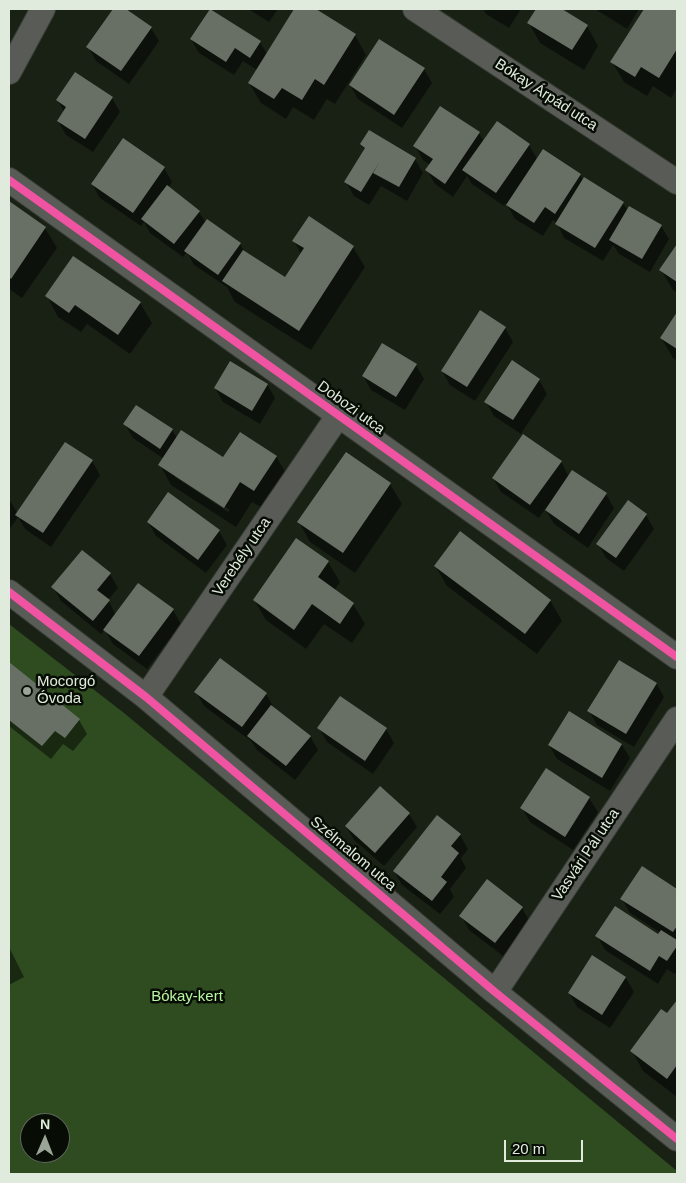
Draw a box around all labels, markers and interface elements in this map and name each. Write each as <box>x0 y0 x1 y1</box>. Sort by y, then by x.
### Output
street label: Bókay Árpád utca <box>491 55 601 135</box>
street label: Dobozi utca <box>314 377 388 439</box>
street label: Verebély utca <box>209 514 275 600</box>
place label: Mocorgó Óvoda <box>37 673 95 708</box>
marker: Mocorgó Óvoda <box>21 685 33 697</box>
street label: Vasvári Pál utca <box>549 806 623 904</box>
street label: Szélmalom utca <box>306 813 400 895</box>
park label: Bókay-kert <box>151 988 223 1006</box>
north arrow <box>20 1113 70 1163</box>
text: N <box>40 1116 50 1132</box>
scale bar <box>506 1130 585 1162</box>
text: 20 m <box>512 1140 545 1157</box>

